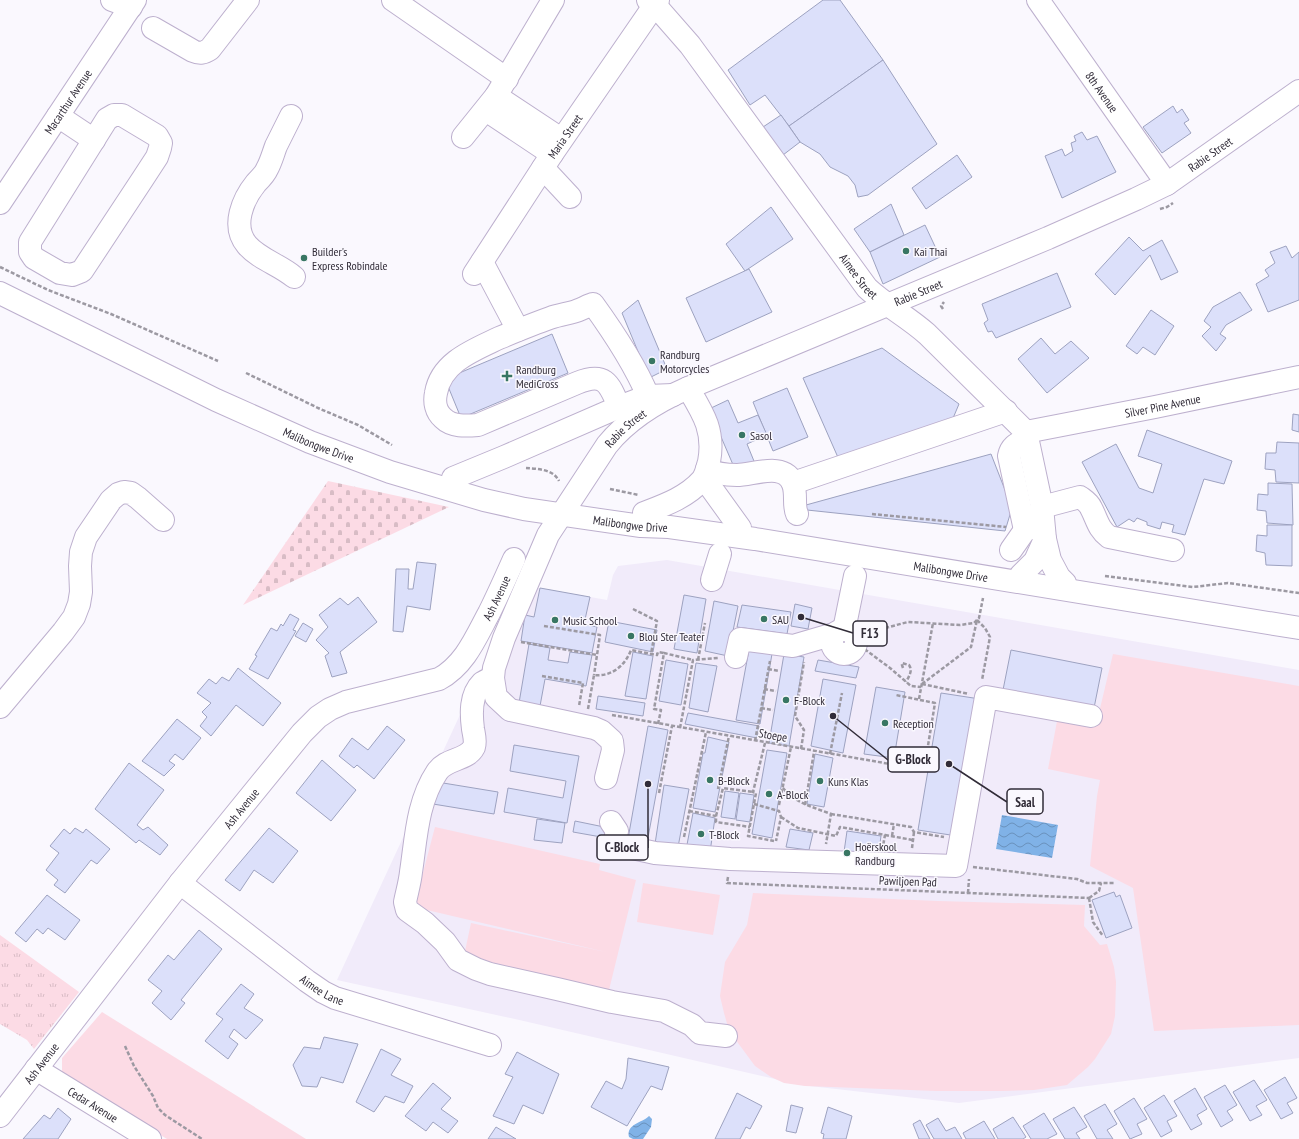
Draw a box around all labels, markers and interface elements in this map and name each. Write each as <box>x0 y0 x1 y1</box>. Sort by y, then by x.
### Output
street label: Macarthur Avenue <box>41 66 95 137</box>
street label: 8th Avenue <box>1083 68 1122 115</box>
street label: Maria Street <box>544 110 585 161</box>
street label: Rabie Street <box>1185 133 1235 175</box>
place label: Builder's Express Robindale <box>312 244 388 273</box>
place label: Kai Thai <box>914 244 947 259</box>
marker: Kai Thai <box>901 246 911 256</box>
street label: Aimee Street <box>837 250 882 302</box>
marker: Builder's Express Robindale <box>299 253 309 263</box>
street label: Rabie Street <box>892 275 945 309</box>
place label: Randburg Motorcycles <box>660 347 709 376</box>
marker: Randburg Motorcycles <box>647 356 657 366</box>
place label: Randburg MediCross <box>516 362 558 391</box>
marker: Randburg MediCross <box>501 370 513 382</box>
street label: Silver Pine Avenue <box>1123 390 1202 420</box>
street label: Rabie Street <box>601 405 649 450</box>
street label: Malibongwe Drive <box>281 424 356 465</box>
place label: Sasol <box>750 428 772 443</box>
marker: Sasol <box>737 430 747 440</box>
street label: Malibongwe Drive <box>592 512 668 534</box>
street label: Malibongwe Drive <box>913 558 989 585</box>
street label: Ash Avenue <box>479 573 513 623</box>
place label: SAU <box>772 612 789 627</box>
place label: Music School <box>563 613 617 628</box>
marker: SAU <box>759 614 769 624</box>
marker: Music School <box>550 615 560 625</box>
callout: F13 <box>853 621 887 646</box>
text: F13 <box>861 625 879 642</box>
place label: Blou Ster Teater <box>639 629 705 644</box>
marker: Blou Ster Teater <box>626 631 636 641</box>
place label: F-Block <box>794 693 825 708</box>
marker: F-Block <box>781 695 791 705</box>
place label: Reception <box>893 716 934 731</box>
marker: Reception <box>880 718 890 728</box>
street label: Stoepe <box>758 725 788 745</box>
callout: G-Block <box>888 747 939 772</box>
text: G-Block <box>895 751 931 768</box>
place label: B-Block <box>718 773 750 788</box>
place label: Kuns Klas <box>828 774 868 789</box>
marker: B-Block <box>705 775 715 785</box>
marker: Kuns Klas <box>815 776 825 786</box>
street label: Ash Avenue <box>220 785 262 831</box>
place label: A-Block <box>777 787 809 802</box>
marker: A-Block <box>764 789 774 799</box>
callout: Saal <box>1007 789 1043 814</box>
text: Saal <box>1015 794 1036 811</box>
place label: T-Block <box>709 827 740 842</box>
marker: T-Block <box>696 829 706 839</box>
callout: C-Block <box>597 835 648 860</box>
text: C-Block <box>605 839 640 856</box>
place label: Hoërskool Randburg <box>855 839 897 868</box>
marker: Hoërskool Randburg <box>842 848 852 858</box>
street label: Pawiljoen Pad <box>879 872 937 890</box>
street label: Aimee Lane <box>297 971 346 1008</box>
street label: Ash Avenue <box>20 1040 61 1086</box>
street label: Cedar Avenue <box>65 1083 121 1125</box>

